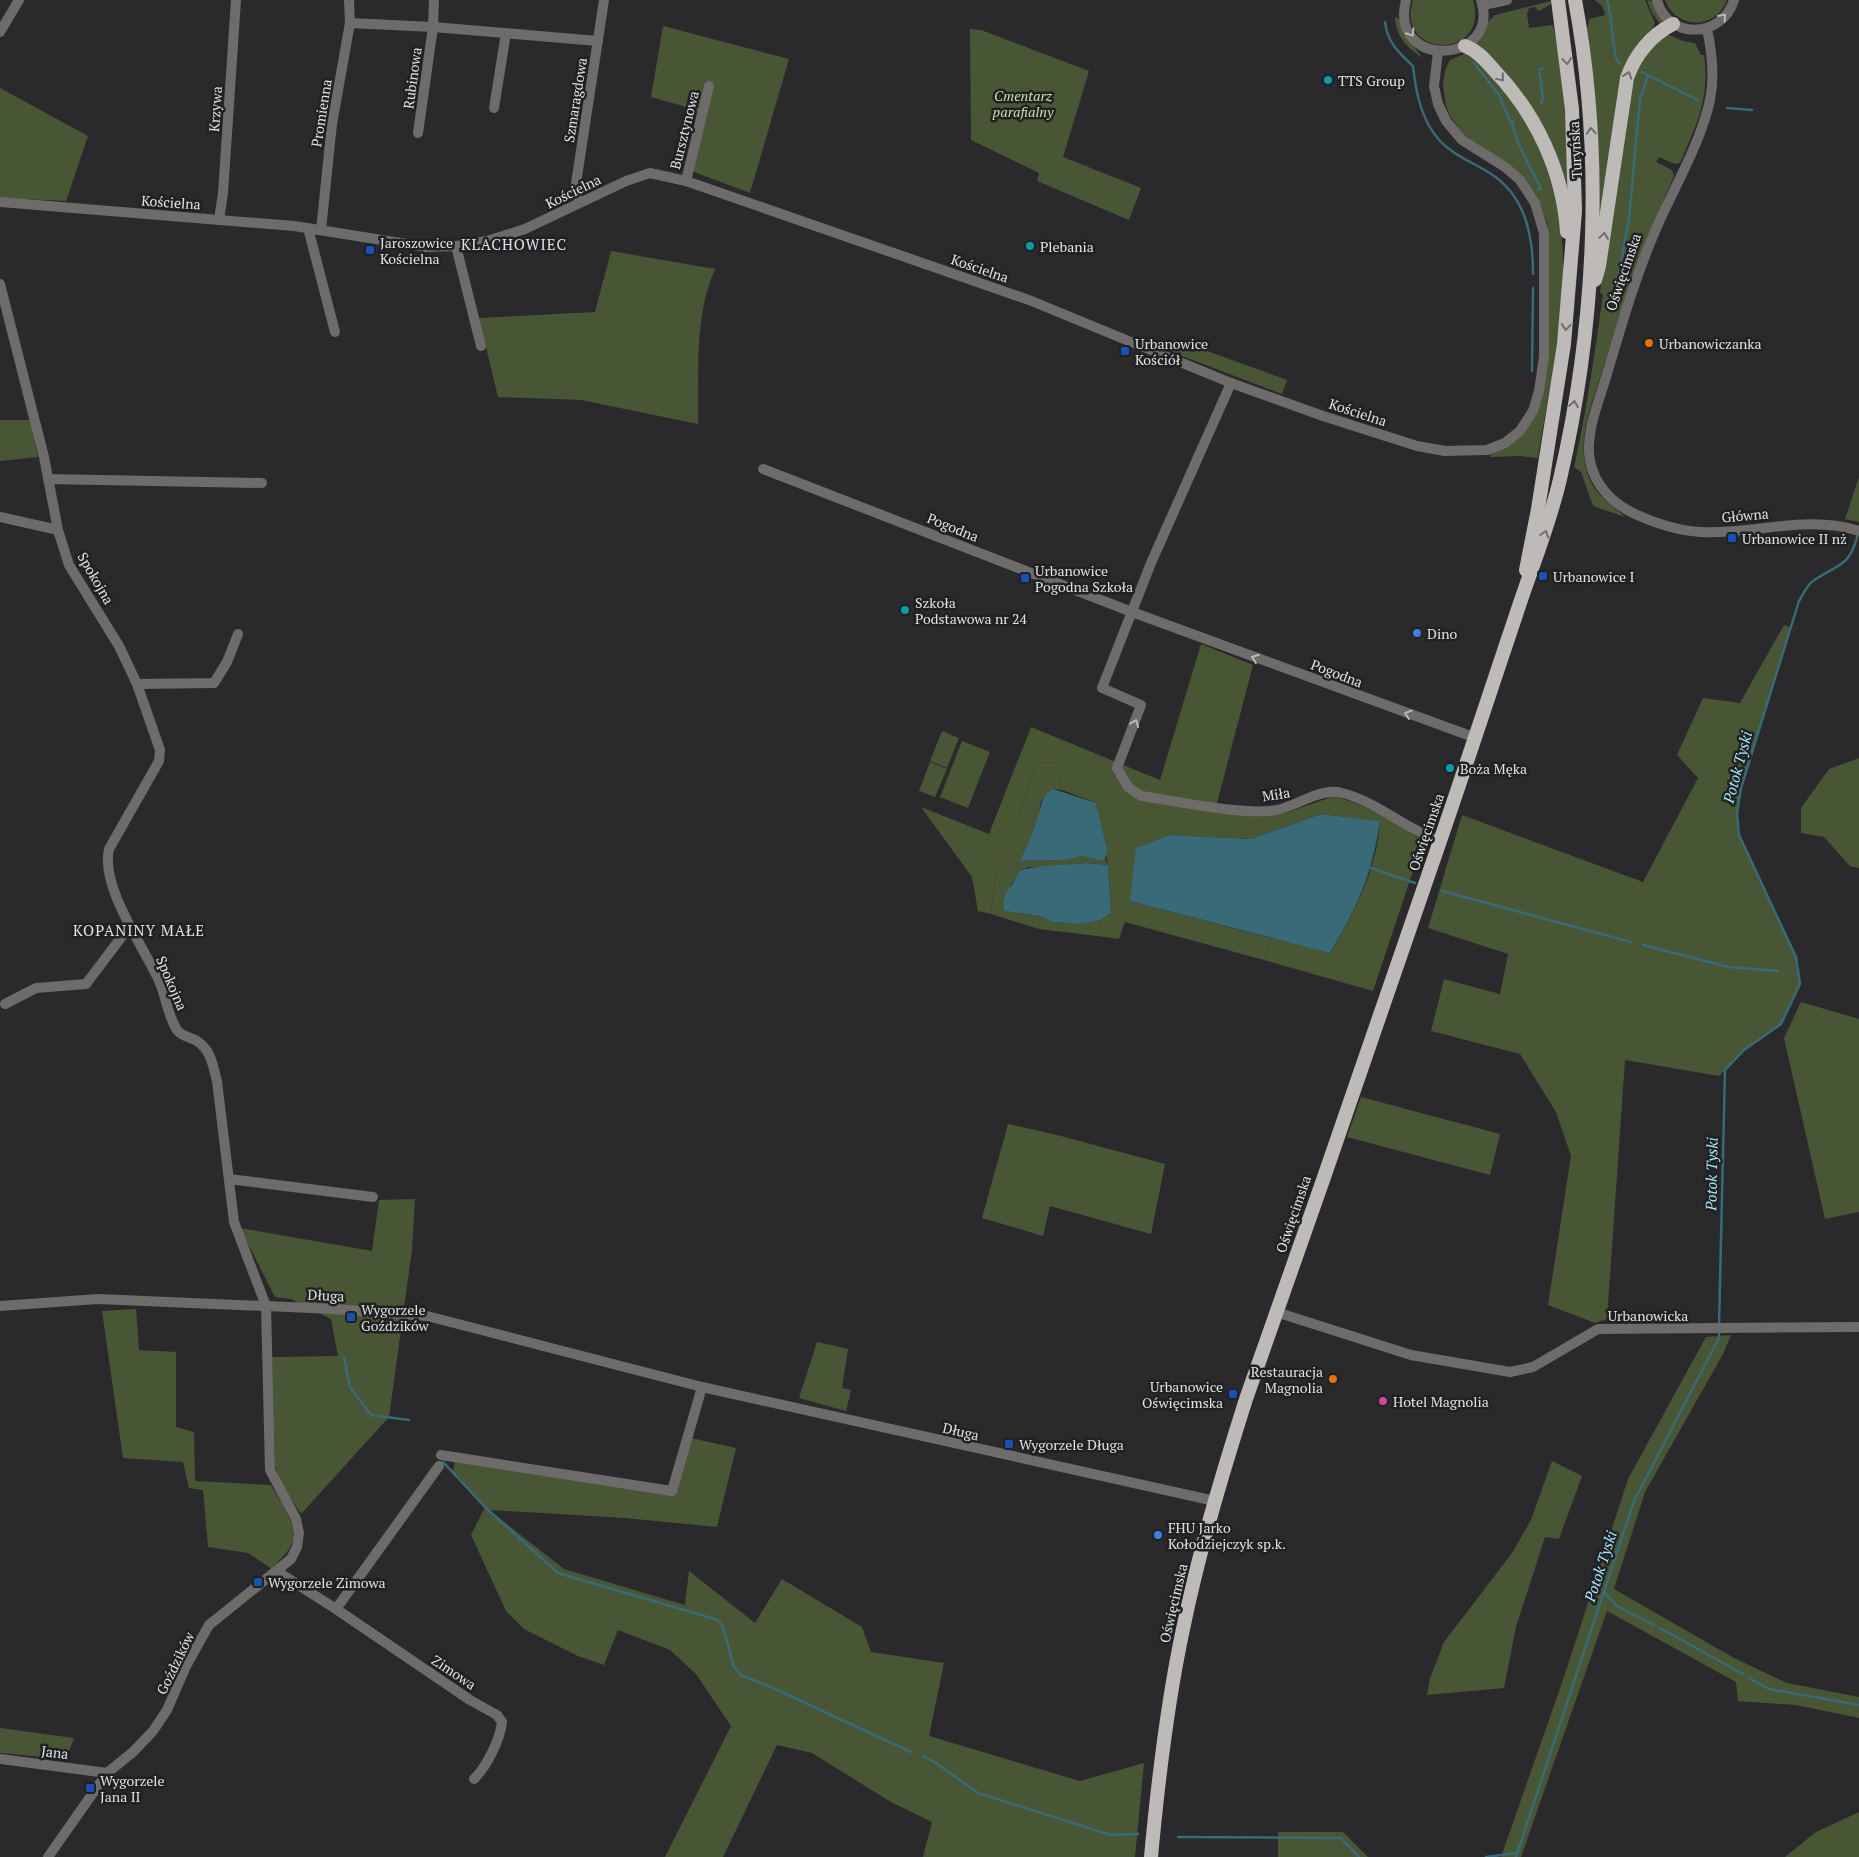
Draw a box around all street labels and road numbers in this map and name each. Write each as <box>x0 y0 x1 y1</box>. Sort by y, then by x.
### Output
street label: Rubinowa <box>398 46 426 110</box>
street label: Szmaragdowa <box>559 56 591 144</box>
street label: Promienna <box>306 78 336 148</box>
street label: Krzywa <box>204 85 226 133</box>
street label: Bursztynowa <box>665 89 703 171</box>
street label: Turyńska <box>1564 121 1586 179</box>
street label: Kościelna <box>542 169 604 213</box>
street label: Kościelna <box>141 190 201 214</box>
street label: Oświęcimska <box>1601 231 1645 313</box>
street label: Kościelna <box>949 249 1011 287</box>
street label: Kościelna <box>1327 394 1389 430</box>
street label: Główna <box>1721 503 1769 527</box>
street label: Pogodna <box>924 508 982 546</box>
street label: Spokojna <box>73 548 119 608</box>
street label: Pogodna <box>1308 654 1366 692</box>
street label: Miła <box>1261 782 1291 806</box>
street label: Oświęcimska <box>1404 791 1448 873</box>
street label: Spokojna <box>152 953 192 1013</box>
street label: Oświęcimska <box>1271 1173 1315 1255</box>
street label: Długa <box>307 1285 345 1305</box>
street label: Urbanowicka <box>1608 1306 1688 1325</box>
street label: Długa <box>941 1418 981 1444</box>
street label: Oświęcimska <box>1155 1561 1191 1645</box>
street label: Goździków <box>152 1628 199 1698</box>
street label: Zimowa <box>428 1650 480 1694</box>
street label: Jana <box>40 1741 70 1763</box>

